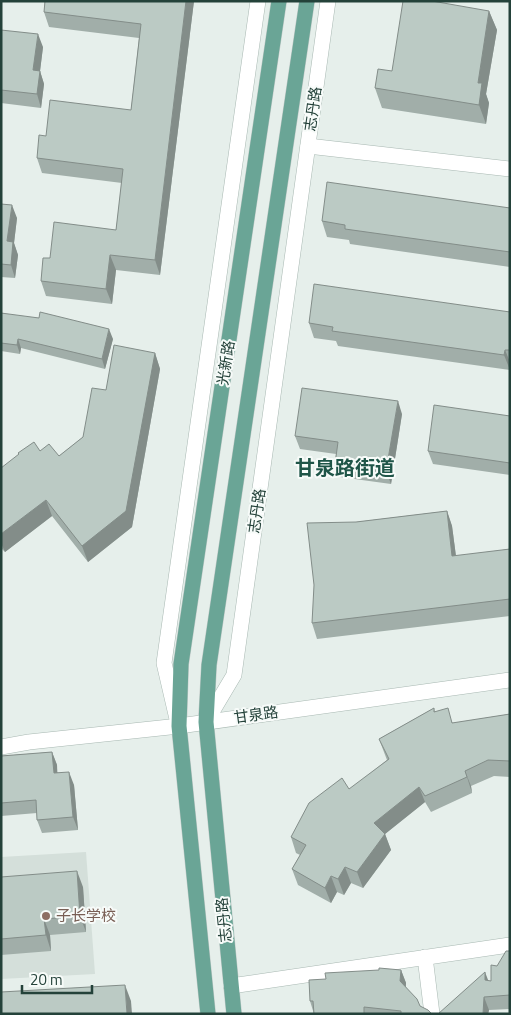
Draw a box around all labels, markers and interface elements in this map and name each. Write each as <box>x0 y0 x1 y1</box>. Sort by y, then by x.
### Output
street label: 志丹路 <box>298 85 327 133</box>
street label: 光新路 <box>211 339 240 387</box>
district label: 甘泉路街道 <box>295 452 395 483</box>
street label: 志丹路 <box>242 487 271 535</box>
street label: 甘泉路 <box>232 700 280 729</box>
street label: 志丹路 <box>210 896 237 944</box>
place label: 子长学校 <box>56 904 116 927</box>
marker: 子长学校 <box>40 910 52 922</box>
scale bar <box>22 962 92 994</box>
text: 20 m <box>30 968 63 991</box>

